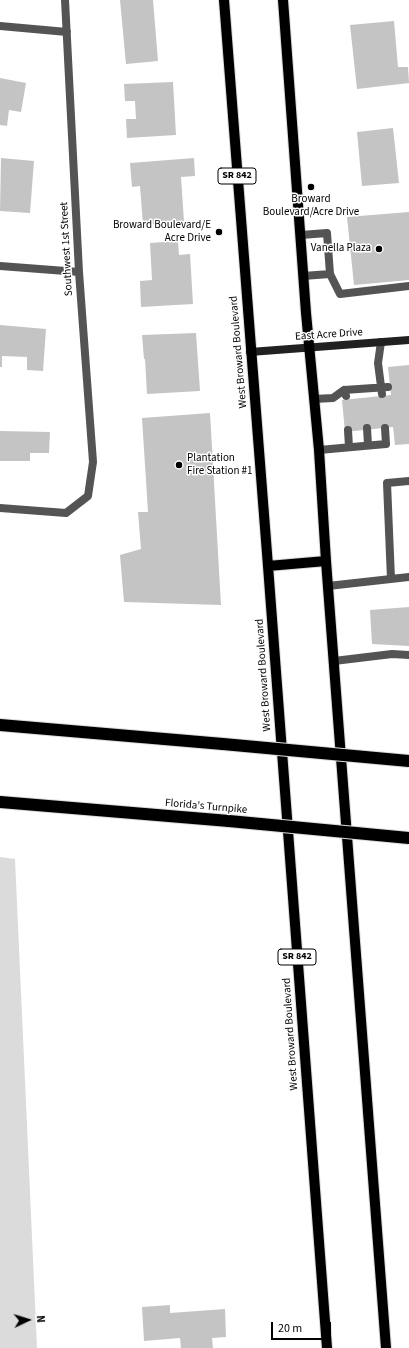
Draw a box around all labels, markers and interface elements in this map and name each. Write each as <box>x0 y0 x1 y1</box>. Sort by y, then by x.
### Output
road number: SR 842 <box>218 168 256 184</box>
marker: Broward Boulevard/Acre Drive <box>306 182 316 192</box>
place label: Broward Boulevard/Acre Drive <box>263 193 359 219</box>
street label: Southwest 1st Street <box>58 201 76 297</box>
place label: Broward Boulevard/E Acre Drive <box>113 219 211 245</box>
marker: Broward Boulevard/E Acre Drive <box>214 227 224 237</box>
place label: Vanella Plaza <box>311 242 371 256</box>
marker: Vanella Plaza <box>374 244 384 254</box>
street label: West Broward Boulevard <box>228 295 250 409</box>
street label: East Acre Drive <box>295 326 363 344</box>
place label: Plantation Fire Station #1 <box>187 452 253 478</box>
marker: Plantation Fire Station #1 <box>174 460 184 470</box>
street label: West Broward Boulevard <box>253 618 275 732</box>
street label: Florida's Turnpike <box>164 797 248 817</box>
road number: SR 842 <box>278 949 316 965</box>
street label: West Broward Boulevard <box>280 977 302 1091</box>
north arrow <box>8 1300 48 1340</box>
scale bar <box>273 1314 333 1340</box>
text: N <box>33 1315 48 1323</box>
text: 20 m <box>278 1320 302 1337</box>

